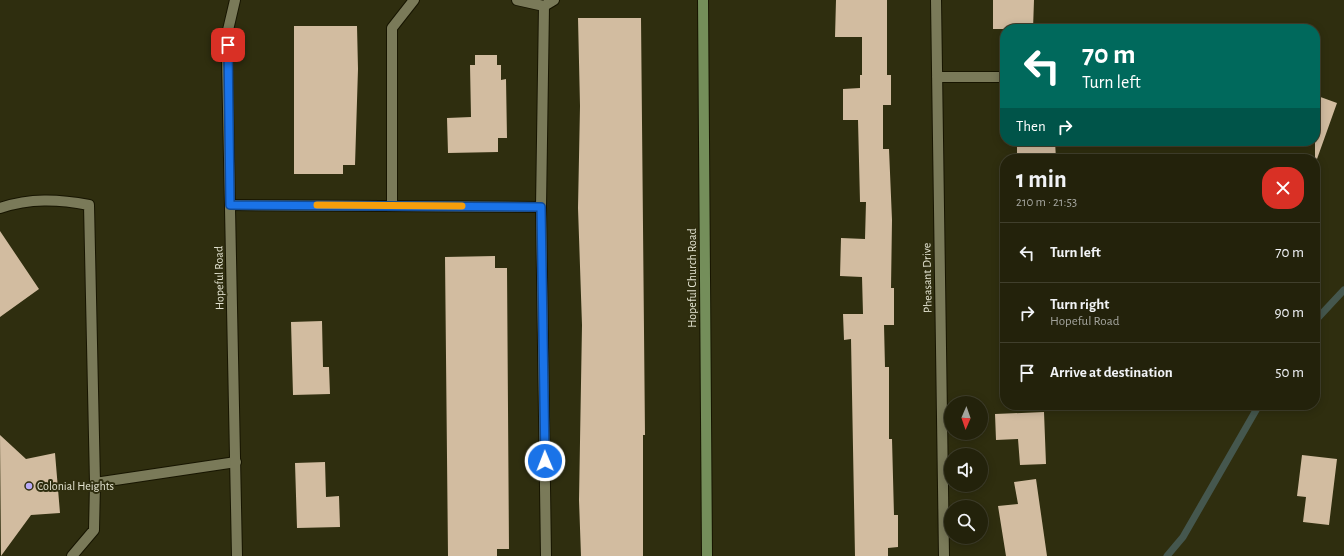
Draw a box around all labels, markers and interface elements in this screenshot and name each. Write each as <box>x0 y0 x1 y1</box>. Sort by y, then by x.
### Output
pin <box>211 28 245 62</box>
icon: arrive <box>217 34 239 56</box>
icon: left <box>1016 40 1068 92</box>
text: 70 m <box>1082 41 1136 69</box>
text: Turn left <box>1082 74 1141 92</box>
icon: right <box>1054 116 1076 138</box>
text: Then <box>1016 119 1046 134</box>
button: close <box>1262 167 1304 209</box>
text: 1 min <box>1016 168 1067 192</box>
text: 210 m · 21:53 <box>1016 196 1077 209</box>
street label: Hopeful Church Road <box>686 228 698 328</box>
icon: left <box>1016 242 1038 264</box>
street label: Pheasant Drive <box>920 243 934 313</box>
text: Turn left <box>1050 245 1101 260</box>
text: 70 m <box>1275 245 1304 260</box>
street label: Hopeful Road <box>212 246 226 310</box>
text: Turn right <box>1050 297 1109 312</box>
icon: right <box>1016 302 1038 324</box>
text: 90 m <box>1275 305 1304 320</box>
text: Hopeful Road <box>1050 315 1119 328</box>
icon: arrive <box>1016 362 1038 384</box>
text: Arrive at destination <box>1050 365 1173 380</box>
text: 50 m <box>1275 365 1304 380</box>
north arrow <box>944 396 988 440</box>
map controls <box>944 396 988 544</box>
position arrow <box>524 440 566 482</box>
button: sound <box>944 448 988 492</box>
place label: Colonial Heights <box>37 480 114 492</box>
marker: Colonial Heights <box>24 481 34 491</box>
button: search <box>944 500 988 544</box>

